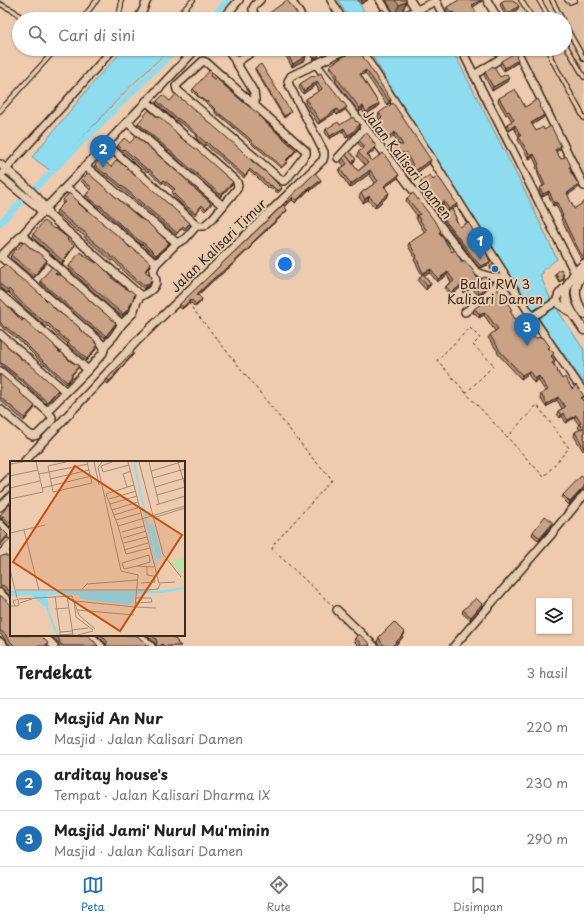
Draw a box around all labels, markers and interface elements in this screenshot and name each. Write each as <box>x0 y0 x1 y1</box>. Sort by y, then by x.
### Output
search box <box>12 12 572 56</box>
icon: search <box>26 23 48 45</box>
text: Cari di sini <box>58 23 135 46</box>
street label: Jalan Kalisari Damen <box>359 105 457 223</box>
pin: 2 <box>90 135 116 168</box>
street label: Jalan Kalisari Timur <box>166 193 271 296</box>
pin: 1 <box>467 227 493 260</box>
your location <box>275 254 295 274</box>
marker: Balai RW 3 Kalisari Damen <box>490 264 500 274</box>
place label: Balai RW 3 Kalisari Damen <box>447 274 543 308</box>
pin: 3 <box>514 313 540 346</box>
inset map <box>10 461 185 636</box>
map controls <box>536 598 572 634</box>
button: layers <box>536 598 572 634</box>
text: Terdekat <box>16 659 92 685</box>
text: 3 hasil <box>527 663 568 682</box>
text: Masjid An Nur <box>54 706 163 729</box>
text: 1 <box>26 717 32 736</box>
text: 220 m <box>526 717 568 736</box>
text: Masjid · Jalan Kalisari Damen <box>54 729 243 748</box>
text: arditay house's <box>54 762 168 785</box>
text: 2 <box>24 773 34 792</box>
text: 230 m <box>526 773 568 792</box>
text: Tempat · Jalan Kalisari Dharma IX <box>54 785 270 804</box>
text: Masjid Jami' Nurul Mu'minin <box>54 818 270 841</box>
text: 3 <box>25 829 33 848</box>
text: 290 m <box>527 829 568 848</box>
text: Masjid · Jalan Kalisari Damen <box>54 841 243 860</box>
tab: Peta <box>81 874 105 915</box>
tab: Rute <box>267 874 291 915</box>
tab: Disimpan <box>453 874 503 915</box>

